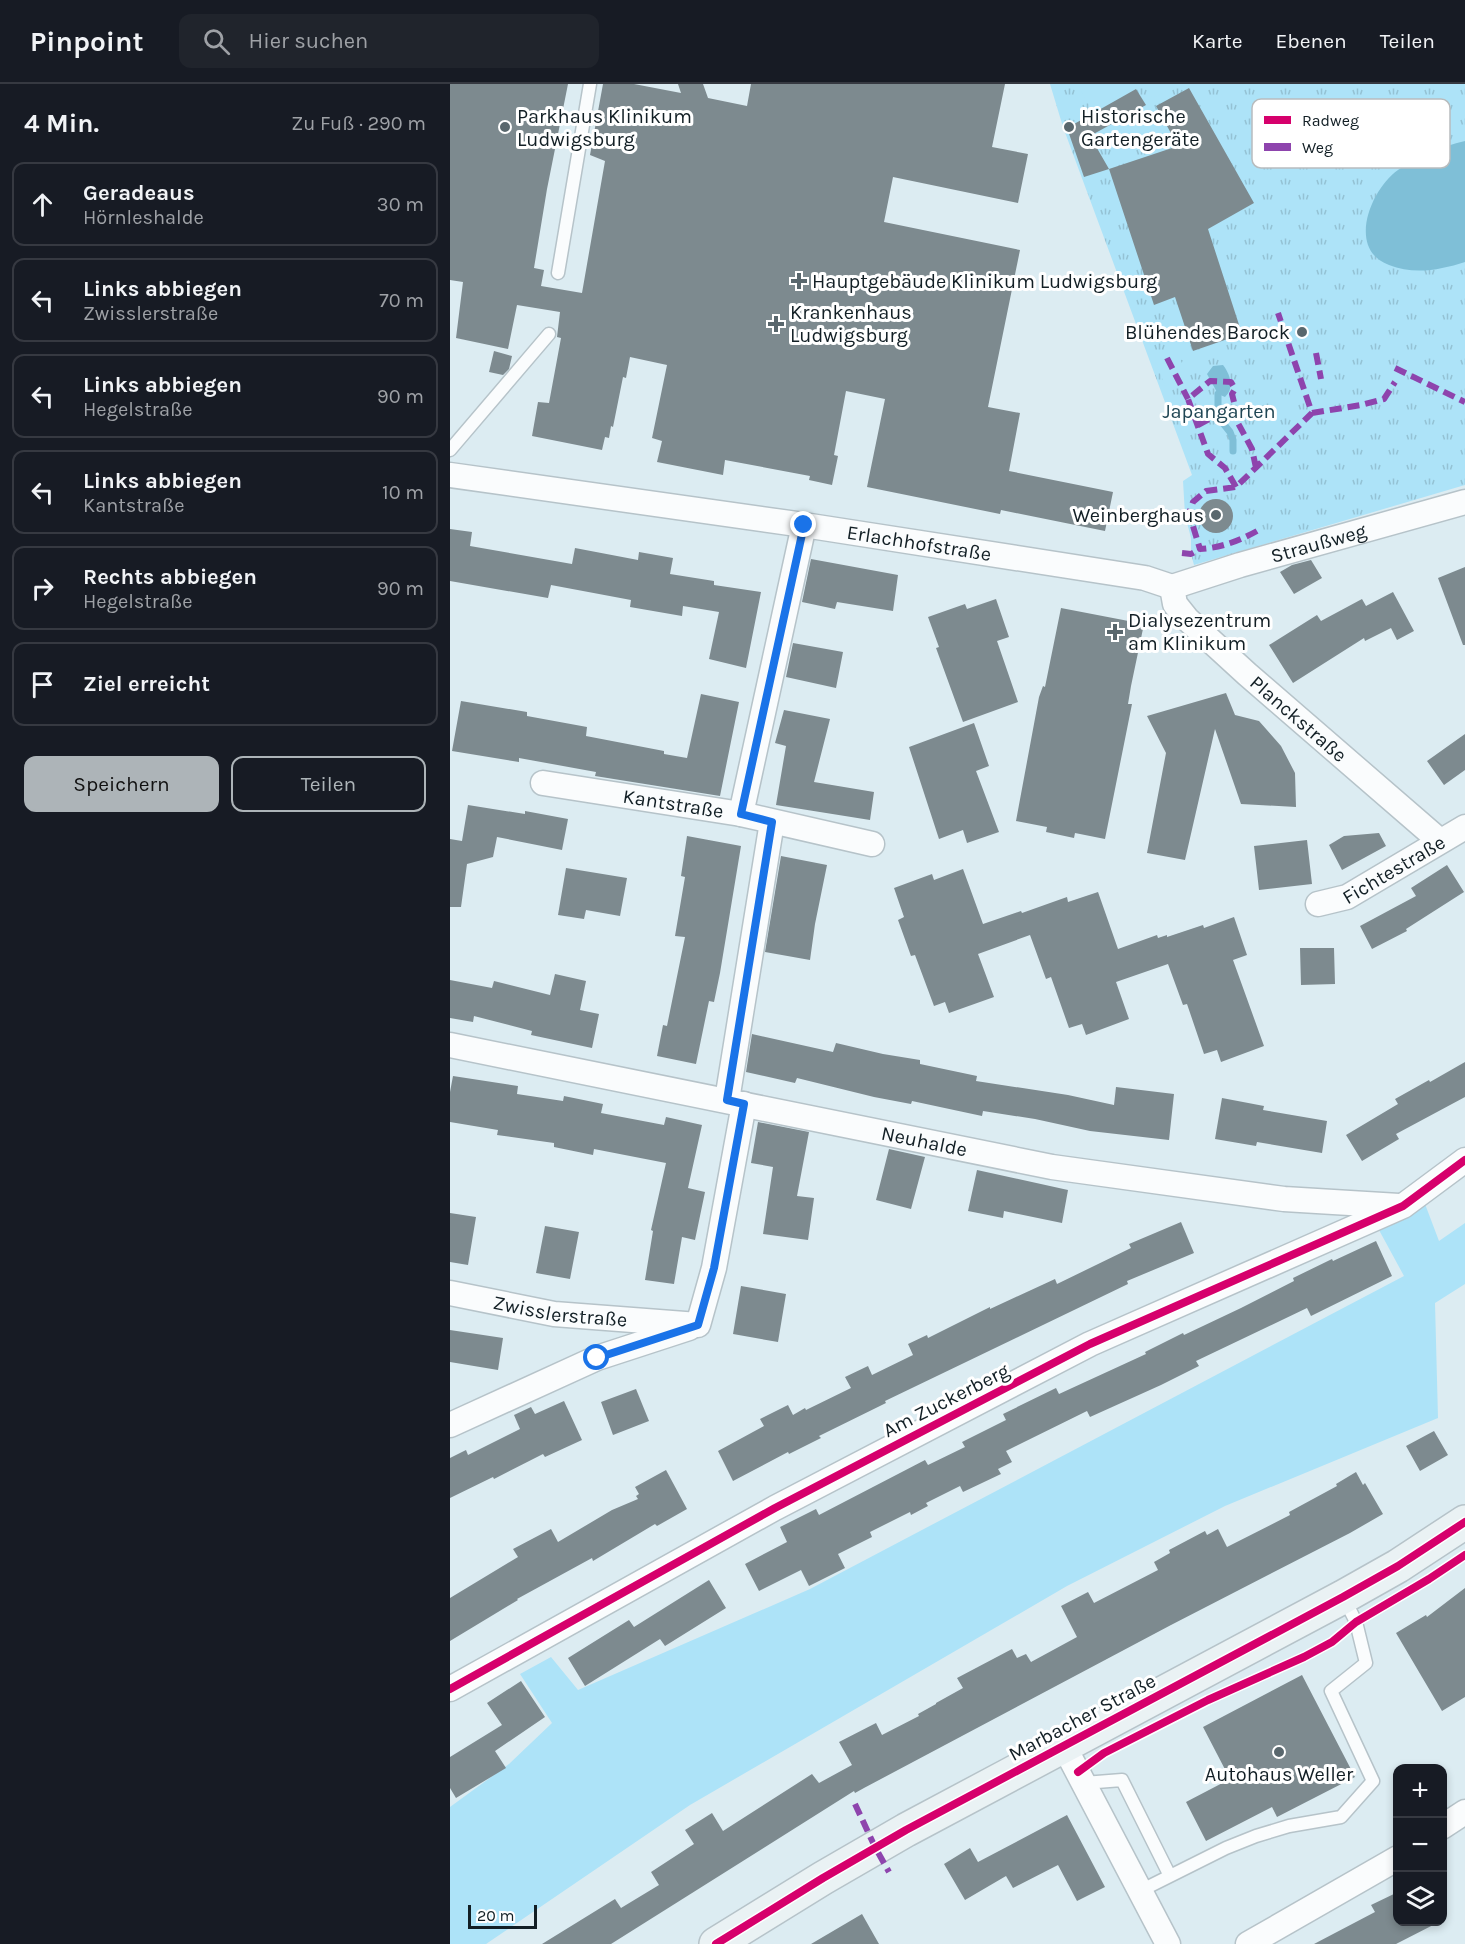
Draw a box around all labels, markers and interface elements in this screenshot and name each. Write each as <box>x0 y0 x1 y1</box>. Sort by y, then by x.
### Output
search box <box>179 14 599 68</box>
text: Pinpoint <box>30 25 143 58</box>
icon: search <box>200 25 233 58</box>
text: Hier suchen <box>248 28 368 54</box>
text: Karte <box>1192 29 1243 53</box>
text: Ebenen <box>1276 29 1347 53</box>
text: Teilen <box>1380 29 1435 53</box>
legend <box>1252 99 1450 168</box>
place label: Parkhaus Klinikum Ludwigsburg <box>517 105 692 151</box>
place label: Historische Gartengeräte <box>1081 105 1200 151</box>
text: 4 Min. <box>24 108 99 139</box>
text: Radweg <box>1302 111 1359 130</box>
text: Zu Fuß · 290 m <box>291 112 426 135</box>
marker: Parkhaus Klinikum Ludwigsburg <box>498 120 512 134</box>
marker: Historische Gartengeräte <box>1062 120 1076 134</box>
text: Weg <box>1302 138 1333 157</box>
text: Geradeaus <box>83 180 195 206</box>
icon: ahead <box>26 188 59 221</box>
text: 30 m <box>377 193 424 216</box>
text: Hörnleshalde <box>83 206 204 229</box>
place label: Hauptgebäude Klinikum Ludwigsburg <box>812 270 1157 293</box>
marker: Hauptgebäude Klinikum Ludwigsburg <box>790 272 808 290</box>
text: Links abbiegen <box>83 276 242 302</box>
icon: left <box>26 284 59 317</box>
text: 70 m <box>379 289 424 312</box>
place label: Krankenhaus Ludwigsburg <box>790 301 912 347</box>
text: Zwisslerstraße <box>83 302 218 325</box>
marker: Krankenhaus Ludwigsburg <box>767 315 785 333</box>
place label: Blühendes Barock <box>1125 321 1290 344</box>
marker: Blühendes Barock <box>1295 325 1309 339</box>
text: Links abbiegen <box>83 372 242 398</box>
icon: left <box>26 380 59 413</box>
text: 90 m <box>377 385 424 408</box>
text: Hegelstraße <box>83 398 193 421</box>
park label: Japangarten <box>1162 400 1276 423</box>
text: Links abbiegen <box>83 468 242 494</box>
icon: left <box>26 476 59 509</box>
text: 10 m <box>382 481 424 504</box>
text: Kantstraße <box>83 494 185 517</box>
place label: Weinberghaus <box>1072 504 1204 527</box>
marker: Weinberghaus <box>1209 508 1223 522</box>
route end <box>790 511 816 537</box>
street label: Straußweg <box>1268 519 1369 568</box>
street label: Erlachhofstraße <box>845 521 993 566</box>
text: Rechts abbiegen <box>83 564 257 590</box>
icon: right <box>26 572 59 605</box>
text: 90 m <box>377 577 424 600</box>
text: Hegelstraße <box>83 590 193 613</box>
place label: Dialysezentrum am Klinikum <box>1128 609 1271 655</box>
marker: Dialysezentrum am Klinikum <box>1106 623 1124 641</box>
icon: arrive <box>26 668 59 701</box>
text: Ziel erreicht <box>83 671 210 697</box>
street label: Planckstraße <box>1245 671 1351 767</box>
button: Speichern <box>24 756 219 812</box>
button: Teilen <box>231 756 426 812</box>
street label: Kantstraße <box>621 785 725 823</box>
street label: Fichtestraße <box>1338 830 1449 909</box>
street label: Neuhalde <box>879 1122 969 1162</box>
street label: Zwisslerstraße <box>491 1291 628 1332</box>
route start <box>583 1344 609 1370</box>
street label: Am Zuckerberg <box>879 1359 1013 1442</box>
street label: Marbacher Straße <box>1005 1669 1160 1766</box>
marker: Autohaus Weller <box>1272 1745 1286 1759</box>
place label: Autohaus Weller <box>1205 1763 1354 1786</box>
map controls <box>1393 1764 1447 1926</box>
button: + <box>1393 1764 1447 1818</box>
button: − <box>1393 1818 1447 1872</box>
button: layers <box>1393 1872 1447 1926</box>
scale bar <box>468 1902 537 1930</box>
text: 20 m <box>477 1906 515 1925</box>

